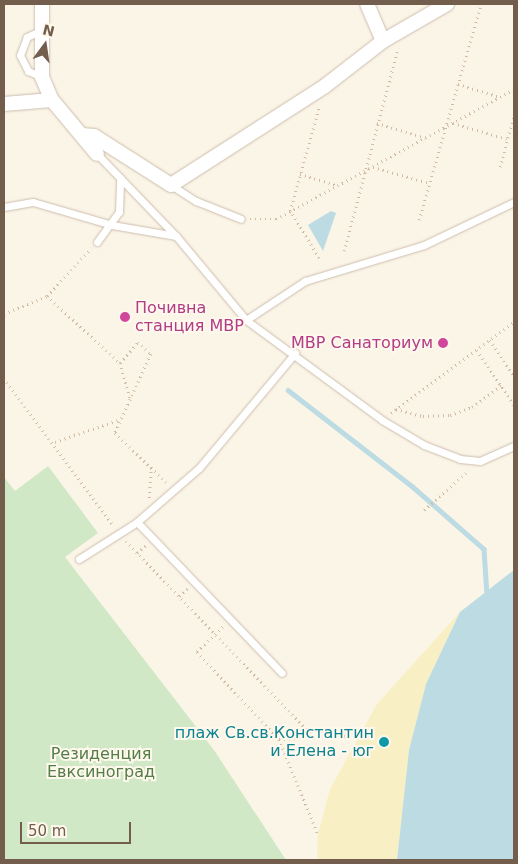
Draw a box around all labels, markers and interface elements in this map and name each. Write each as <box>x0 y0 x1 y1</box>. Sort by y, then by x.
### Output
north arrow <box>20 20 70 70</box>
text: N <box>41 21 56 40</box>
place label: Почивна станция МВР <box>135 298 244 336</box>
marker: Почивна станция МВР <box>119 311 131 323</box>
place label: МВР Санаториум <box>291 333 433 353</box>
marker: МВР Санаториум <box>437 337 449 349</box>
place label: плаж Св.св.Константин и Елена - юг <box>175 723 374 761</box>
marker: плаж Св.св.Константин и Елена - юг <box>378 736 390 748</box>
park label: Резиденция Евксиноград <box>47 744 155 782</box>
scale bar <box>22 812 134 844</box>
text: 50 m <box>28 822 66 840</box>

